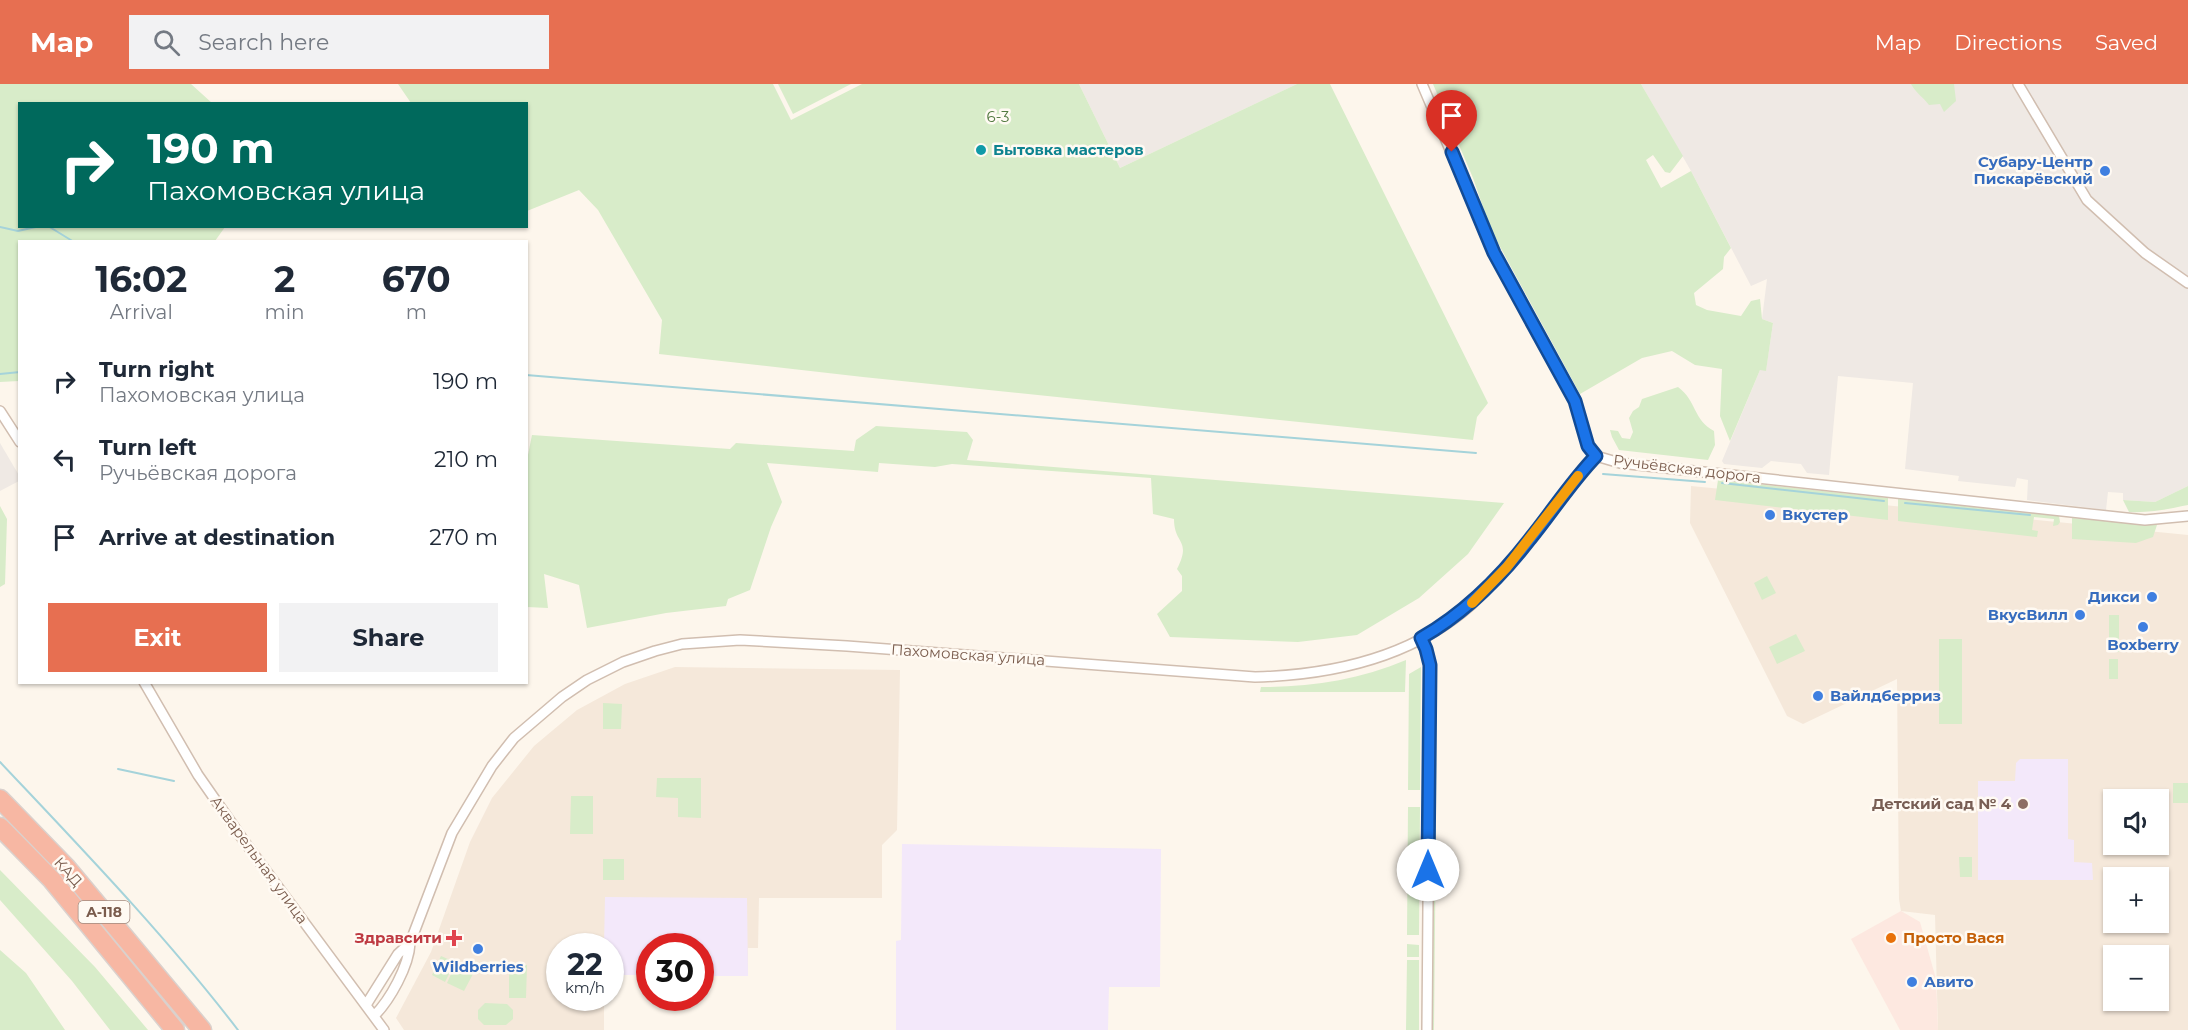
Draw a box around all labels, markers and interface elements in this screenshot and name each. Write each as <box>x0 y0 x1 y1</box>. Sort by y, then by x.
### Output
search box <box>129 15 549 69</box>
text: Map <box>30 25 93 59</box>
icon: search <box>150 26 183 59</box>
text: Search here <box>198 29 329 56</box>
text: Map <box>1875 30 1921 55</box>
text: Directions <box>1954 30 2062 55</box>
text: Saved <box>2095 30 2158 55</box>
pin <box>1426 90 1477 152</box>
icon: arrive <box>1435 99 1468 132</box>
park label: 6-3 <box>986 107 1010 126</box>
text: 190 m <box>147 122 275 174</box>
icon: right <box>48 126 126 204</box>
place label: Бытовка мастеров <box>993 140 1144 159</box>
marker: Бытовка мастеров <box>974 143 988 157</box>
place label: Субару-Центр Пискарёвский <box>1974 152 2093 188</box>
marker: Субару-Центр Пискарёвский <box>2098 164 2112 178</box>
text: Пахомовская улица <box>147 174 425 207</box>
text: 16:02 <box>95 257 187 301</box>
text: 2 <box>274 257 295 301</box>
text: 670 <box>382 257 451 301</box>
text: Arrival <box>110 300 173 324</box>
text: min <box>265 300 305 324</box>
text: m <box>406 300 427 324</box>
text: Turn right <box>99 356 214 383</box>
icon: right <box>48 365 81 398</box>
text: 190 m <box>433 368 498 395</box>
text: Пахомовская улица <box>99 383 305 407</box>
text: Turn left <box>99 434 197 461</box>
icon: left <box>48 443 81 476</box>
text: 210 m <box>434 446 498 473</box>
street label: Ручьёвская дорога <box>1612 450 1762 487</box>
text: Ручьёвская дорога <box>99 461 297 485</box>
place label: Вкустер <box>1782 505 1848 524</box>
marker: Вкустер <box>1763 508 1777 522</box>
icon: arrive <box>48 521 81 554</box>
text: Arrive at destination <box>99 524 335 551</box>
text: 270 m <box>429 524 498 551</box>
place label: Дикси <box>2088 587 2140 606</box>
marker: Дикси <box>2145 590 2159 604</box>
button: Exit <box>48 603 267 672</box>
button: Share <box>279 603 498 672</box>
place label: ВкусВилл <box>1988 605 2068 624</box>
marker: ВкусВилл <box>2073 608 2087 622</box>
marker: Boxberry <box>2136 620 2150 634</box>
place label: Boxberry <box>2107 635 2180 654</box>
street label: Пахомовская улица <box>890 640 1046 669</box>
place label: Вайлдберриз <box>1830 686 1941 705</box>
marker: Вайлдберриз <box>1811 689 1825 703</box>
map controls <box>2103 789 2169 1011</box>
button: sound <box>2103 789 2169 855</box>
street label: Акварельная улица <box>207 792 312 927</box>
place label: Детский сад № 4 <box>1872 794 2012 813</box>
marker: Детский сад № 4 <box>2016 797 2030 811</box>
position arrow <box>1396 838 1460 902</box>
street label: КАД <box>50 853 87 890</box>
button: + <box>2103 867 2169 933</box>
road number: А-118 <box>78 901 130 923</box>
place label: Здравсити <box>354 928 442 947</box>
place label: Просто Вася <box>1903 928 2004 947</box>
marker: Здравсити <box>447 931 461 945</box>
marker: Просто Вася <box>1884 931 1898 945</box>
speed limit sign: 30 <box>636 933 714 1011</box>
marker: Wildberries <box>471 942 485 956</box>
button: − <box>2103 945 2169 1011</box>
text: 22 <box>567 946 603 983</box>
place label: Wildberries <box>432 957 524 976</box>
place label: Авито <box>1924 972 1974 991</box>
marker: Авито <box>1905 975 1919 989</box>
text: km/h <box>565 978 605 997</box>

